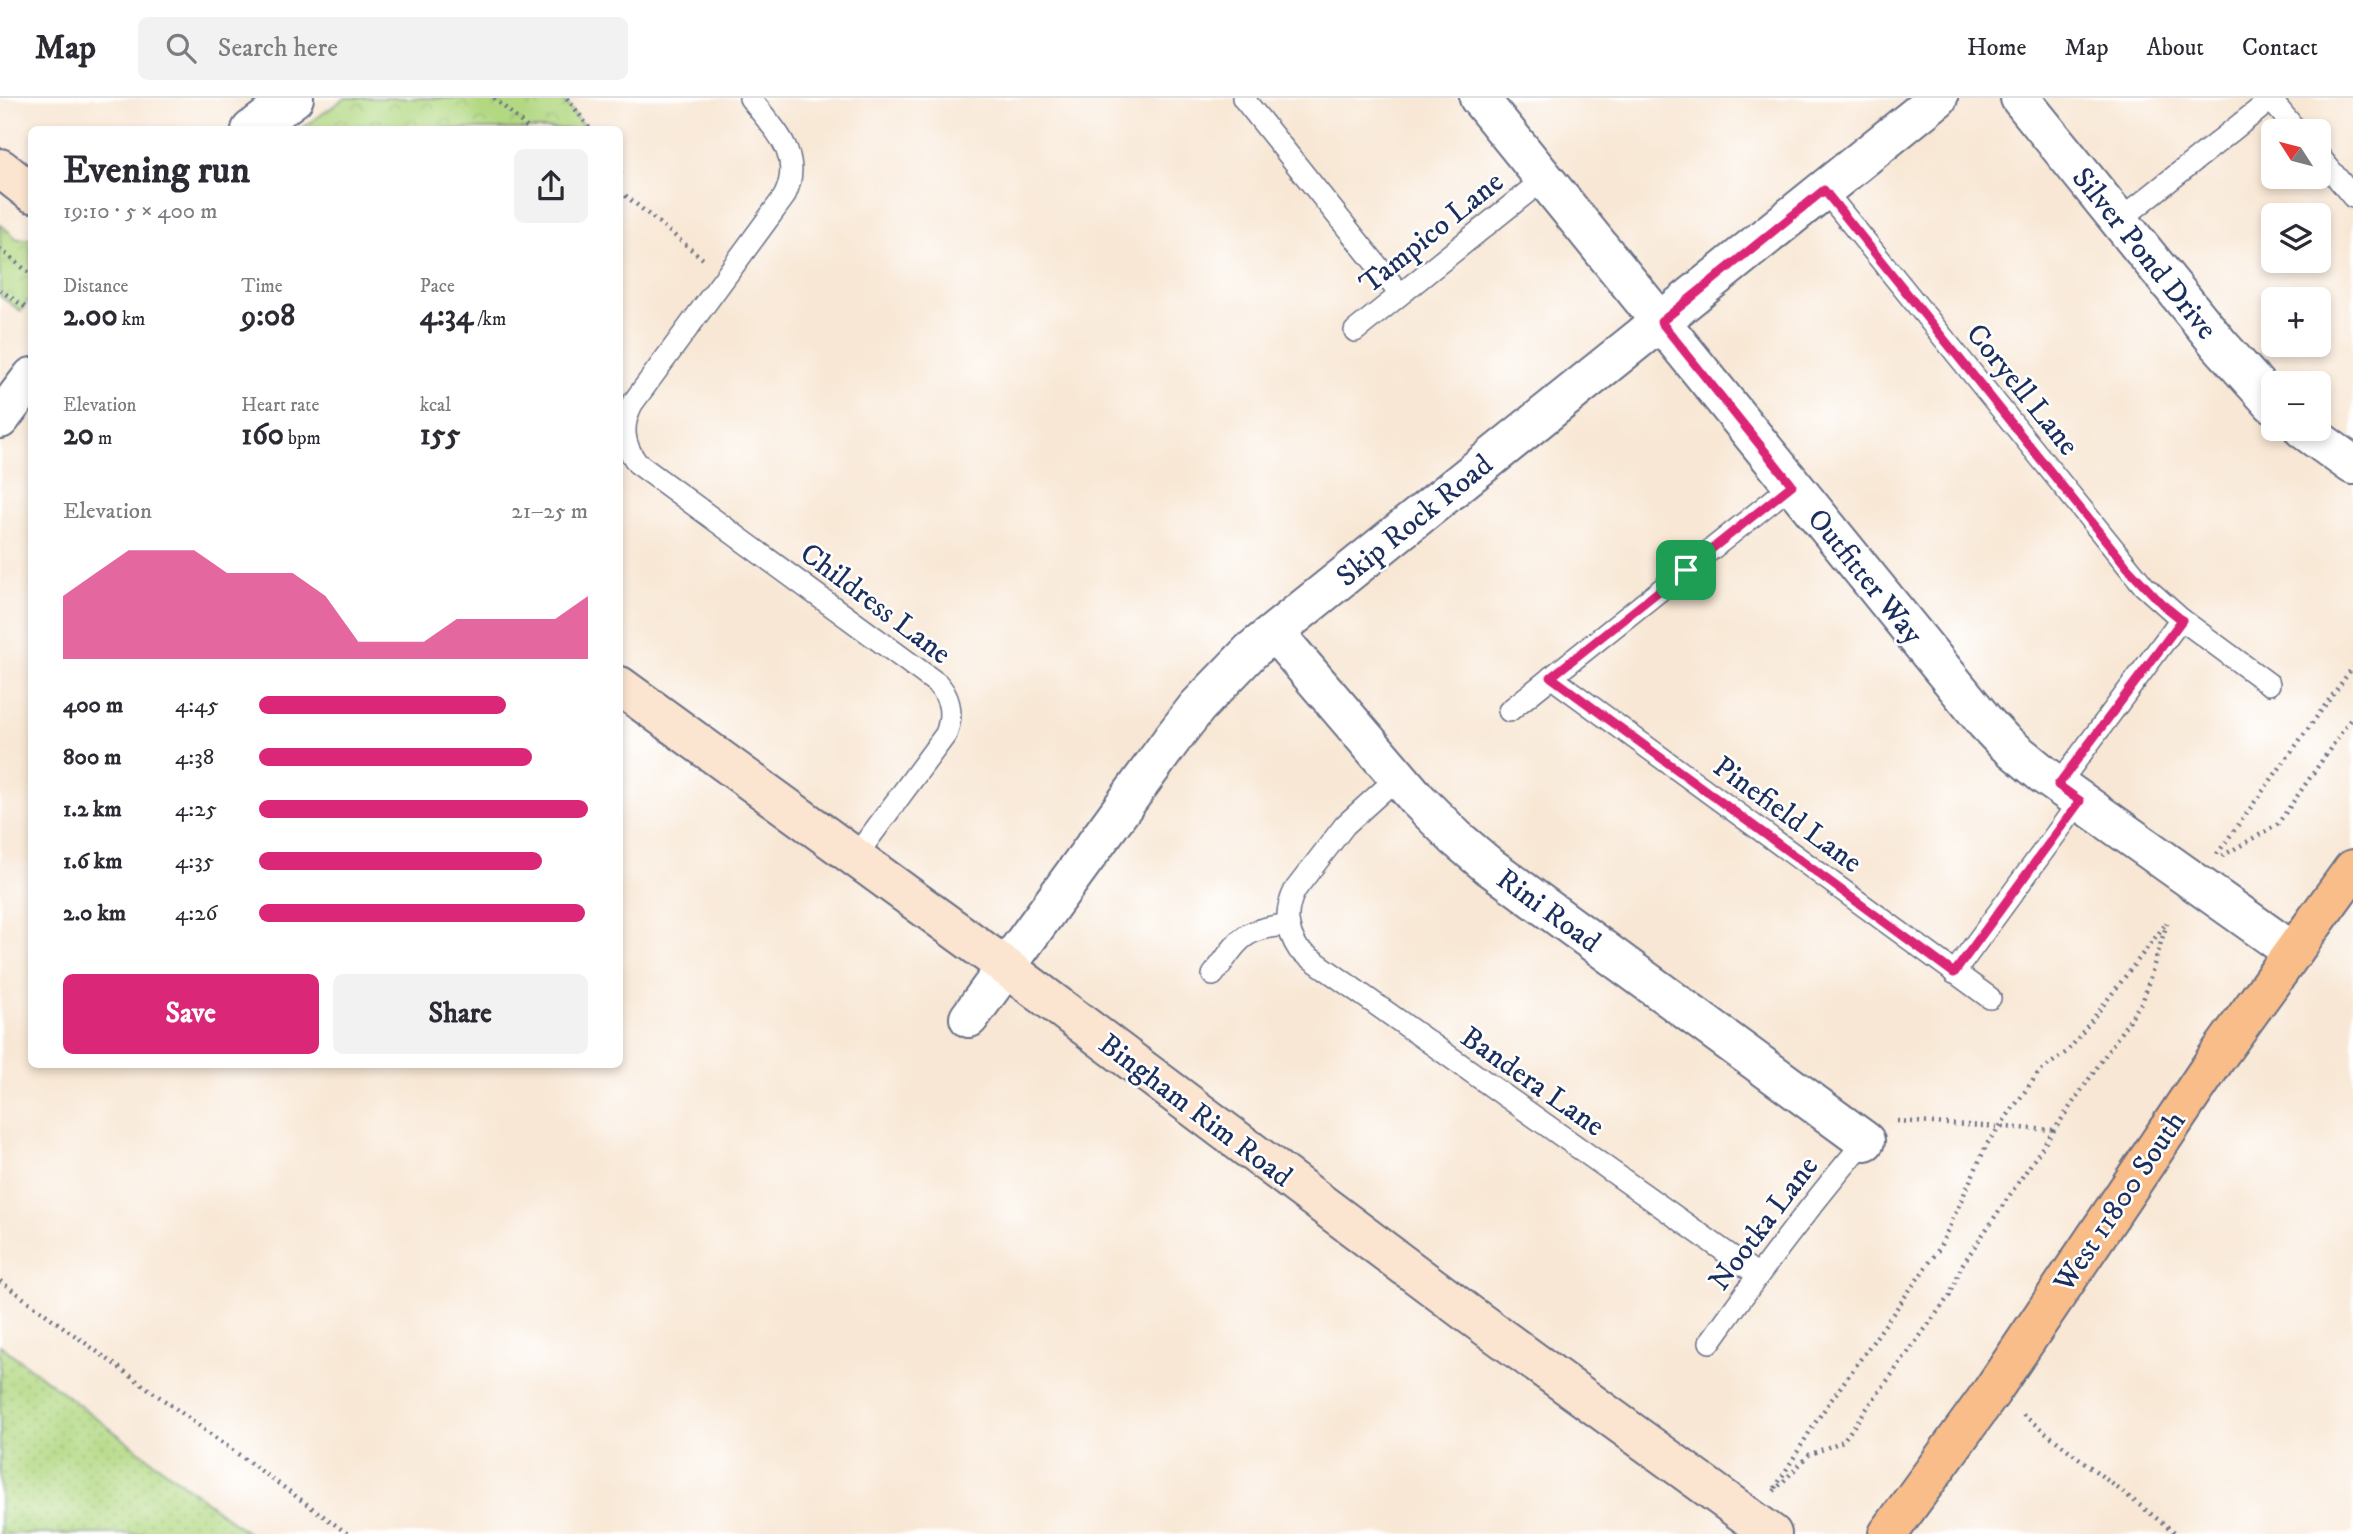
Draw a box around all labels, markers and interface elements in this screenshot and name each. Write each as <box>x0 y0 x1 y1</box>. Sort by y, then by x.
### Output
search box <box>138 17 628 80</box>
text: Map <box>35 28 96 69</box>
icon: search <box>162 29 200 67</box>
text: Search here <box>218 32 338 65</box>
text: Home <box>1967 33 2026 63</box>
text: Map <box>2064 33 2109 63</box>
text: About <box>2147 33 2204 63</box>
text: Contact <box>2242 33 2318 63</box>
north arrow <box>2261 119 2331 189</box>
map controls <box>2261 119 2331 441</box>
text: Evening run <box>63 147 250 195</box>
button: share <box>514 149 588 223</box>
street label: Silver Pond Drive <box>2063 160 2224 347</box>
street label: Tampico Lane <box>1353 164 1511 302</box>
text: 19:10 · 5 × 400 m <box>63 197 217 226</box>
button: layers <box>2261 203 2331 273</box>
text: Distance <box>63 275 128 298</box>
text: Time <box>241 275 283 298</box>
text: Pace <box>420 275 455 298</box>
button: + <box>2261 287 2331 357</box>
text: 2.00 <box>63 298 118 335</box>
text: 9:08 <box>241 298 295 335</box>
text: 4:34 <box>420 298 473 335</box>
text: km <box>118 308 145 331</box>
text: /km <box>473 308 506 331</box>
street label: Coryell Lane <box>1957 316 2086 463</box>
button: − <box>2261 371 2331 441</box>
text: Elevation <box>63 394 137 417</box>
text: Heart rate <box>241 394 319 417</box>
text: kcal <box>420 394 451 417</box>
text: 20 <box>63 417 94 454</box>
text: 160 <box>241 417 284 454</box>
text: 155 <box>420 417 460 454</box>
text: m <box>94 427 112 450</box>
text: bpm <box>284 427 321 450</box>
street label: Skip Rock Road <box>1329 447 1501 596</box>
text: Elevation <box>63 497 152 526</box>
text: 21–25 m <box>511 497 588 526</box>
street label: Outfitter Way <box>1799 502 1931 653</box>
street label: Childress Lane <box>792 535 958 673</box>
pin <box>1656 540 1716 600</box>
icon: arrive <box>1667 551 1705 589</box>
text: 400 m <box>63 691 123 720</box>
text: 4:45 <box>175 691 219 720</box>
text: 800 m <box>63 743 121 772</box>
text: 4:38 <box>175 743 214 772</box>
street label: Pinefield Lane <box>1705 749 1869 882</box>
text: 1.2 km <box>63 795 122 824</box>
text: 4:25 <box>175 795 217 824</box>
text: 1.6 km <box>63 847 122 876</box>
text: 4:35 <box>175 847 214 876</box>
street label: Rini Road <box>1489 861 1607 961</box>
text: 2.0 km <box>63 899 126 928</box>
text: 4:26 <box>175 899 218 928</box>
button: Save <box>63 974 319 1054</box>
button: Share <box>333 974 588 1054</box>
street label: Bandera Lane <box>1453 1019 1611 1145</box>
street label: Bingham Rim Road <box>1091 1026 1299 1196</box>
street label: West 11800 South <box>2046 1104 2195 1300</box>
street label: Nootka Lane <box>1702 1149 1827 1299</box>

